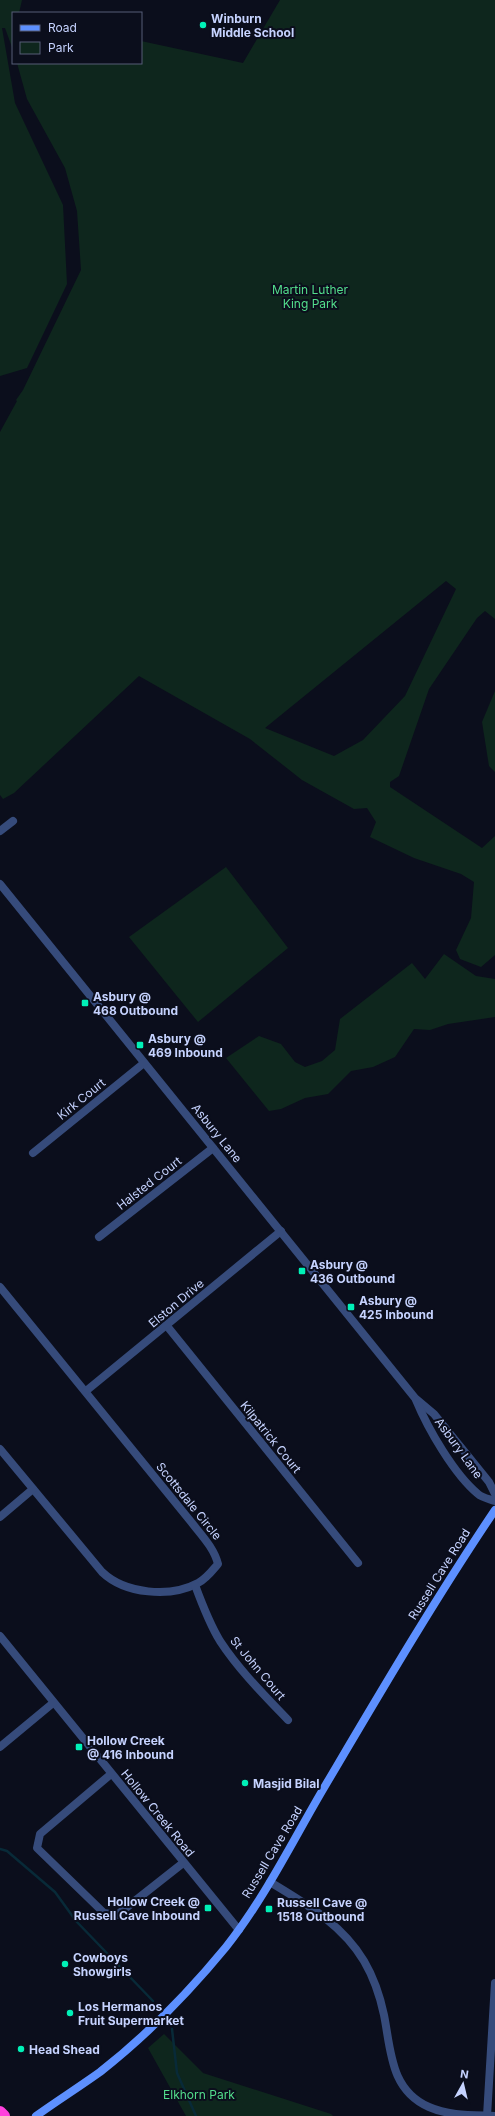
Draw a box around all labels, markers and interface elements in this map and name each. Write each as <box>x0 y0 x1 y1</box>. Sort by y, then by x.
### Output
place label: Winburn Middle School <box>211 11 294 40</box>
legend <box>12 12 142 64</box>
text: Road <box>48 20 77 35</box>
marker: Winburn Middle School <box>198 20 208 30</box>
text: Park <box>48 40 74 55</box>
park label: Martin Luther King Park <box>272 282 348 311</box>
place label: Asbury @ 468 Outbound <box>93 989 178 1018</box>
marker: Asbury @ 468 Outbound <box>80 998 90 1008</box>
place label: Asbury @ 469 Inbound <box>148 1031 223 1060</box>
marker: Asbury @ 469 Inbound <box>135 1040 145 1050</box>
street label: Kirk Court <box>54 1075 108 1123</box>
street label: Asbury Lane <box>189 1100 245 1166</box>
street label: Halsted Court <box>114 1153 184 1213</box>
place label: Asbury @ 436 Outbound <box>310 1257 395 1286</box>
marker: Asbury @ 436 Outbound <box>297 1266 307 1276</box>
street label: Elston Drive <box>145 1275 207 1331</box>
place label: Asbury @ 425 Inbound <box>359 1293 433 1322</box>
marker: Asbury @ 425 Inbound <box>346 1302 356 1312</box>
street label: Kilpatrick Court <box>237 1398 305 1476</box>
street label: Asbury Lane <box>432 1415 486 1481</box>
street label: Scottsdale Circle <box>153 1459 225 1543</box>
street label: Russell Cave Road <box>405 1526 473 1622</box>
street label: St John Court <box>227 1633 289 1703</box>
place label: Hollow Creek @ 416 Inbound <box>87 1733 174 1762</box>
marker: Hollow Creek @ 416 Inbound <box>74 1742 84 1752</box>
street label: Hollow Creek Road <box>118 1766 198 1860</box>
place label: Masjid Bilal <box>253 1776 319 1791</box>
marker: Masjid Bilal <box>240 1778 250 1788</box>
street label: Russell Cave Road <box>239 1803 305 1901</box>
place label: Hollow Creek @ Russell Cave Inbound <box>74 1894 200 1923</box>
place label: Russell Cave @ 1518 Outbound <box>277 1895 367 1924</box>
marker: Hollow Creek @ Russell Cave Inbound <box>203 1903 213 1913</box>
marker: Russell Cave @ 1518 Outbound <box>264 1904 274 1914</box>
place label: Cowboys Showgirls <box>73 1950 132 1979</box>
marker: Cowboys Showgirls <box>60 1959 70 1969</box>
place label: Los Hermanos Fruit Supermarket <box>78 1999 185 2028</box>
marker: Los Hermanos Fruit Supermarket <box>65 2008 75 2018</box>
place label: Head Shead <box>29 2042 100 2057</box>
marker: Head Shead <box>16 2044 26 2054</box>
north arrow <box>443 2064 483 2104</box>
text: N <box>459 2067 470 2082</box>
park label: Elkhorn Park <box>163 2087 235 2102</box>

